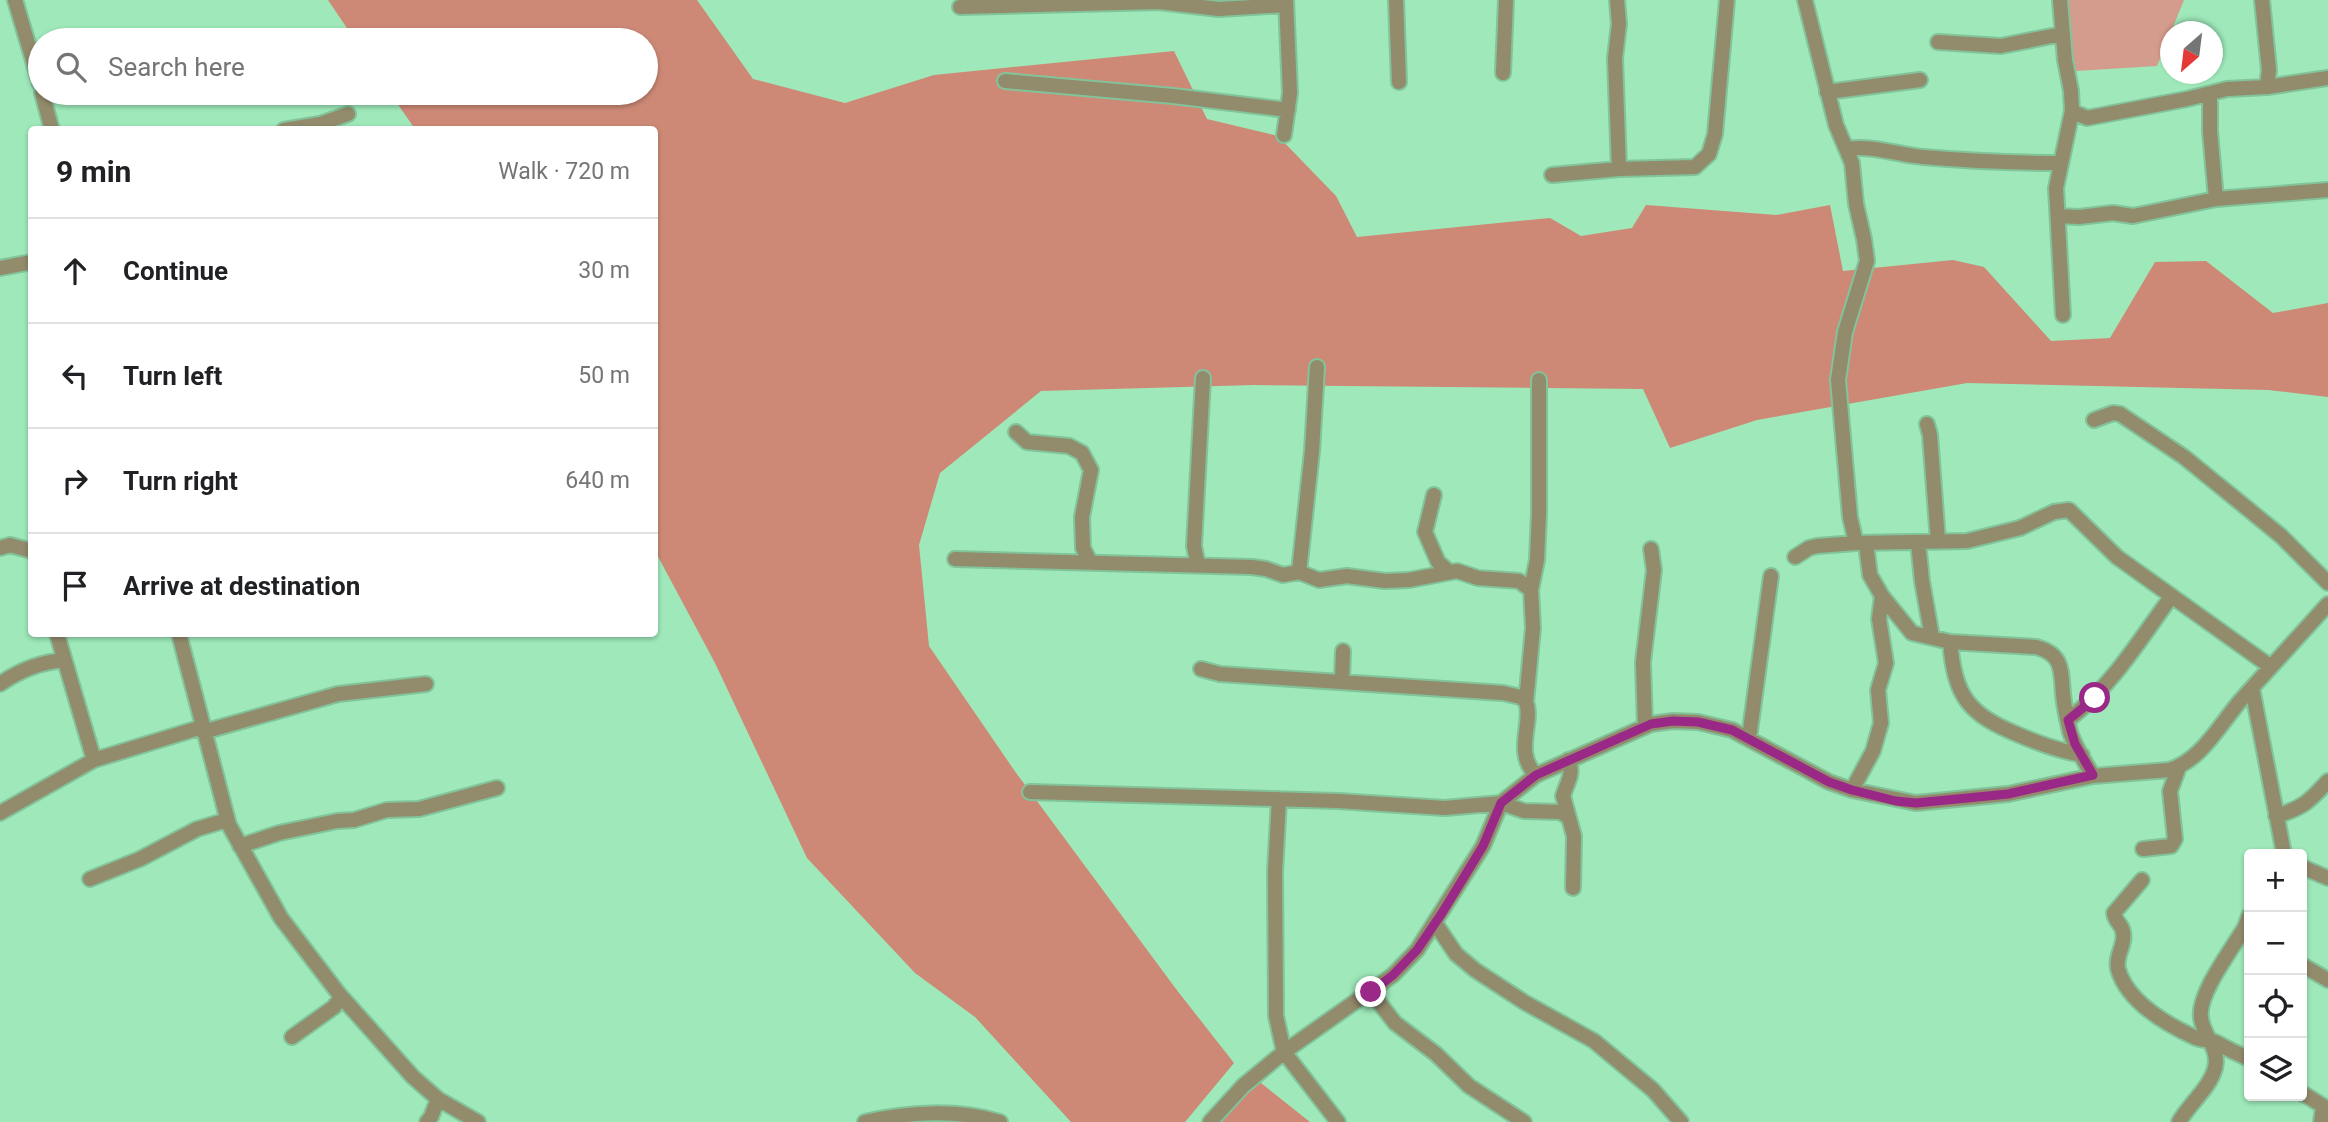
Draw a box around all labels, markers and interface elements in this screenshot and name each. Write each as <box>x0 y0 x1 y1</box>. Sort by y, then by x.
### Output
north arrow <box>2160 21 2223 84</box>
search box <box>28 28 658 105</box>
icon: search <box>52 48 90 86</box>
text: Search here <box>108 52 245 82</box>
text: 9 min <box>56 154 131 189</box>
text: Walk · 720 m <box>498 158 630 185</box>
icon: ahead <box>56 252 94 290</box>
text: Continue <box>123 256 228 286</box>
text: 30 m <box>578 257 630 284</box>
icon: left <box>56 357 94 395</box>
text: Turn left <box>123 361 222 391</box>
text: 50 m <box>578 362 630 389</box>
icon: right <box>56 462 94 500</box>
text: Turn right <box>123 466 238 496</box>
text: 640 m <box>565 467 630 494</box>
icon: arrive <box>56 567 94 605</box>
text: Arrive at destination <box>123 571 360 601</box>
route start <box>2079 682 2110 713</box>
map controls <box>2244 849 2307 1101</box>
button: + <box>2244 849 2307 912</box>
button: − <box>2244 912 2307 975</box>
button: locate <box>2244 975 2307 1038</box>
route end <box>1355 976 1386 1007</box>
button: layers <box>2244 1038 2307 1101</box>

